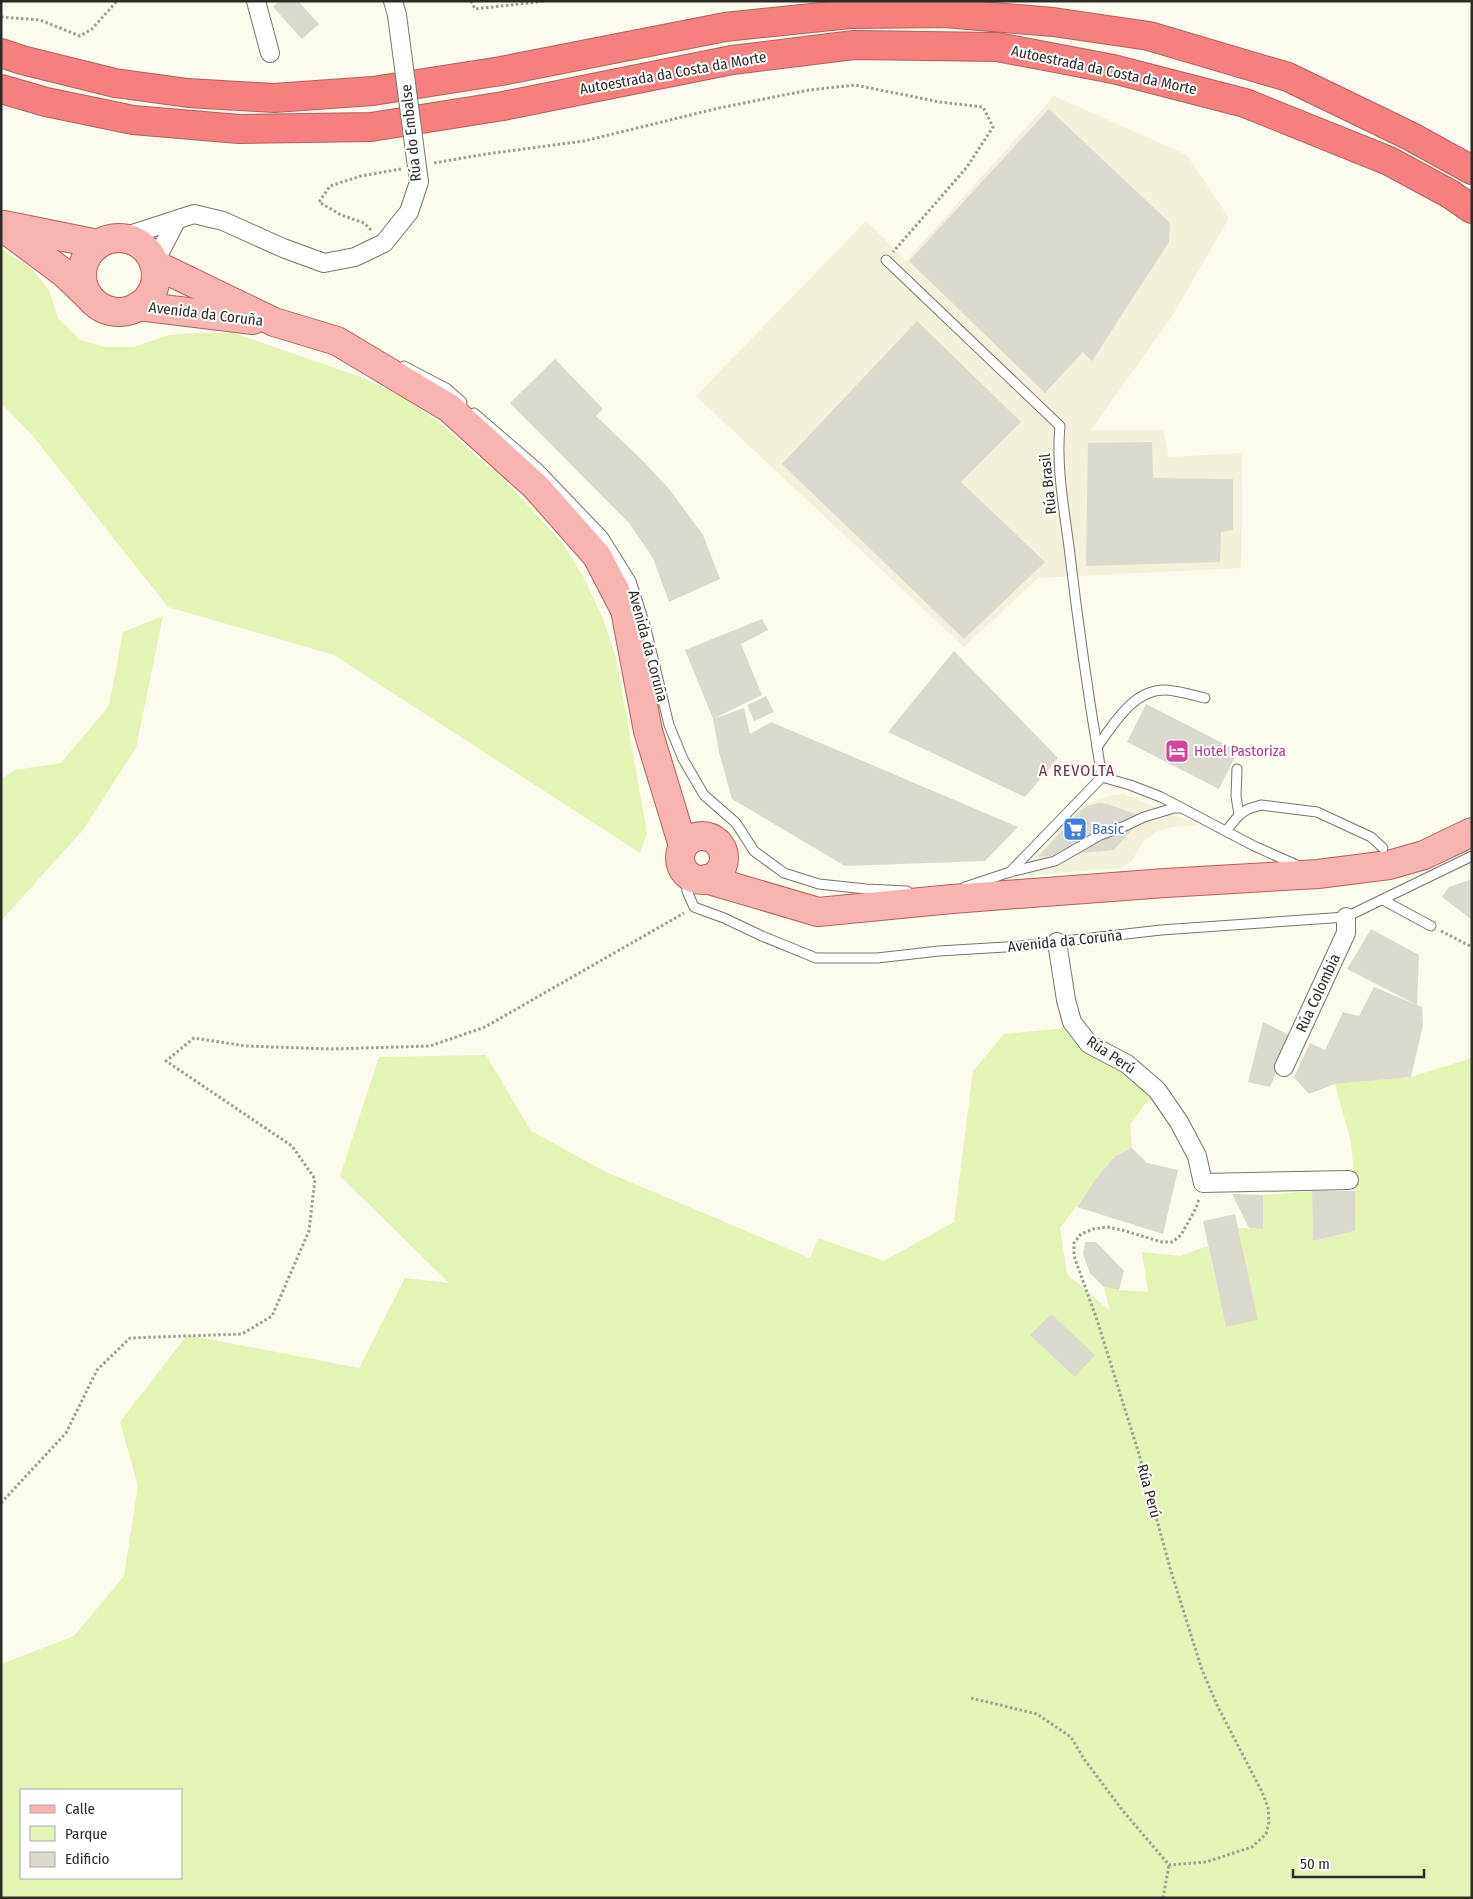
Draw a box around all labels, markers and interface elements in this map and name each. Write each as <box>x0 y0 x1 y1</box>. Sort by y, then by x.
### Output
street label: Autoestrada da Costa da Morte <box>1010 42 1198 98</box>
street label: Autoestrada da Costa da Morte <box>578 48 768 98</box>
street label: Rúa do Embalse <box>397 84 425 182</box>
street label: Avenida da Coruña <box>148 298 264 330</box>
street label: Rúa Brasil <box>1036 453 1060 515</box>
street label: Avenida da Coruña <box>624 588 672 704</box>
hotel icon: Hotel Pastoriza <box>1164 738 1190 764</box>
place label: Hotel Pastoriza <box>1194 742 1286 760</box>
district label: A REVOLTA <box>1039 761 1115 780</box>
supermarket icon: Basic <box>1062 816 1088 842</box>
place label: Basic <box>1092 820 1125 838</box>
street label: Avenida da Coruña <box>1007 926 1123 956</box>
street label: Rúa Colombia <box>1292 951 1344 1035</box>
street label: Rúa Perú <box>1083 1032 1139 1078</box>
street label: Rúa Perú <box>1133 1462 1165 1520</box>
legend <box>20 1789 182 1879</box>
text: Calle <box>65 1800 95 1818</box>
text: Parque <box>65 1825 108 1843</box>
scale bar <box>1293 1846 1424 1878</box>
text: Edificio <box>65 1850 110 1868</box>
text: 50 m <box>1300 1855 1330 1873</box>

